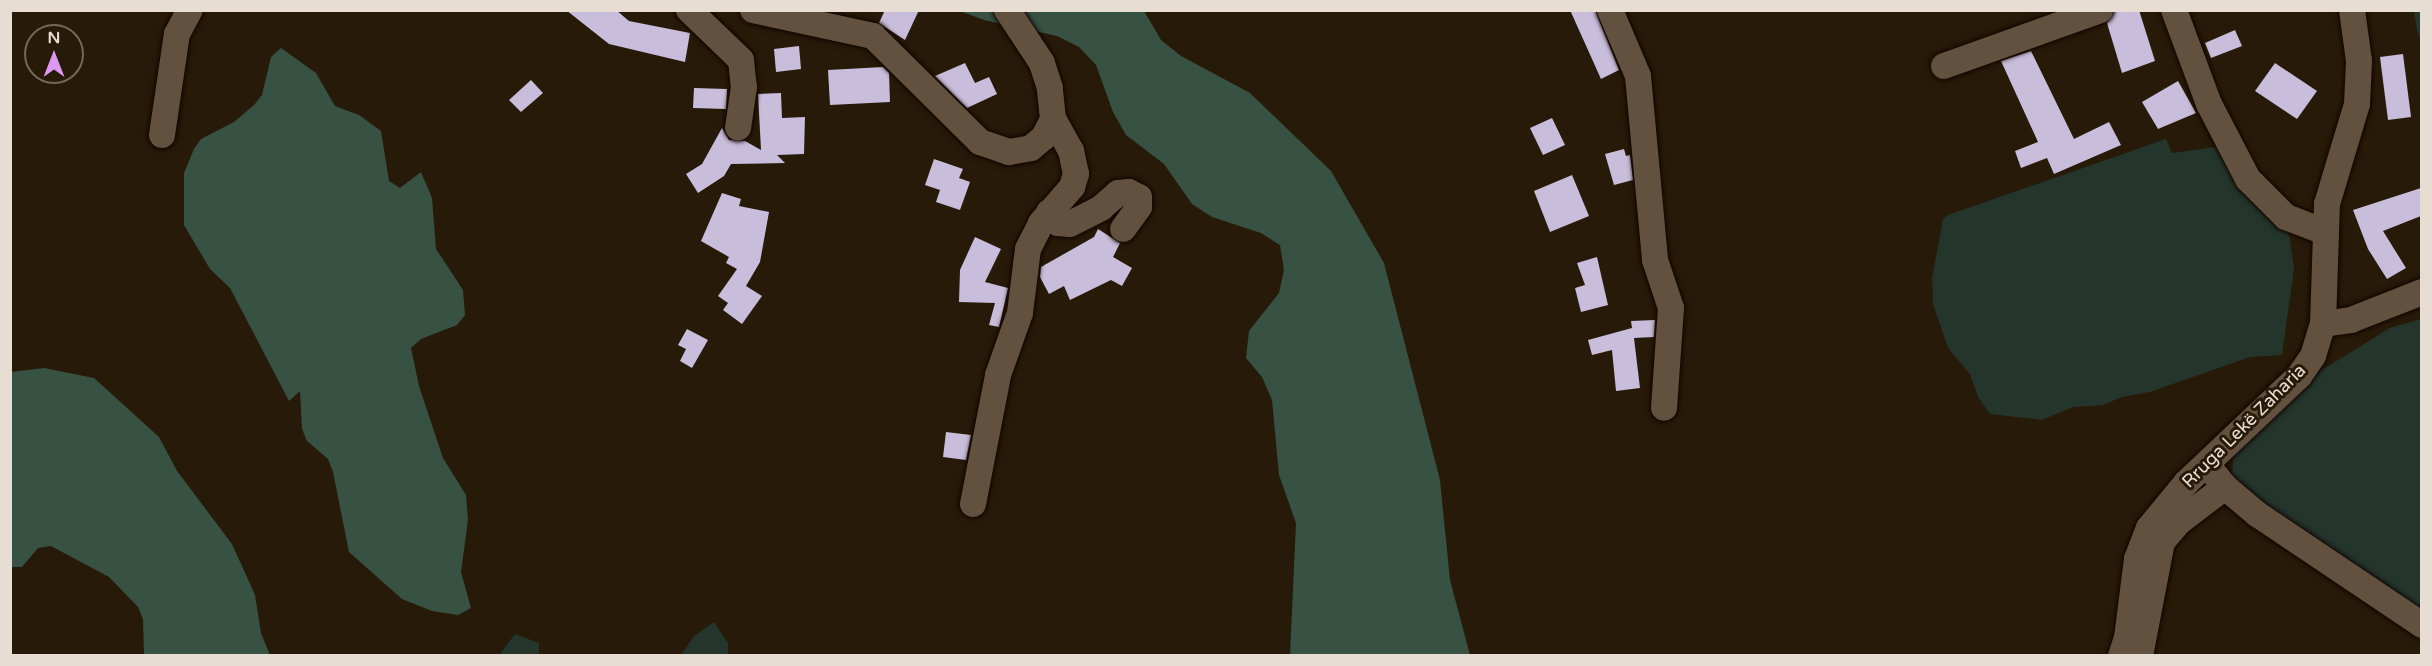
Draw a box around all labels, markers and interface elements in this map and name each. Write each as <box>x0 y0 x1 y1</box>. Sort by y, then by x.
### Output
north arrow <box>24 24 84 84</box>
text: N <box>48 28 60 48</box>
street label: Rruga Lekë Zaharia <box>2178 360 2310 492</box>

